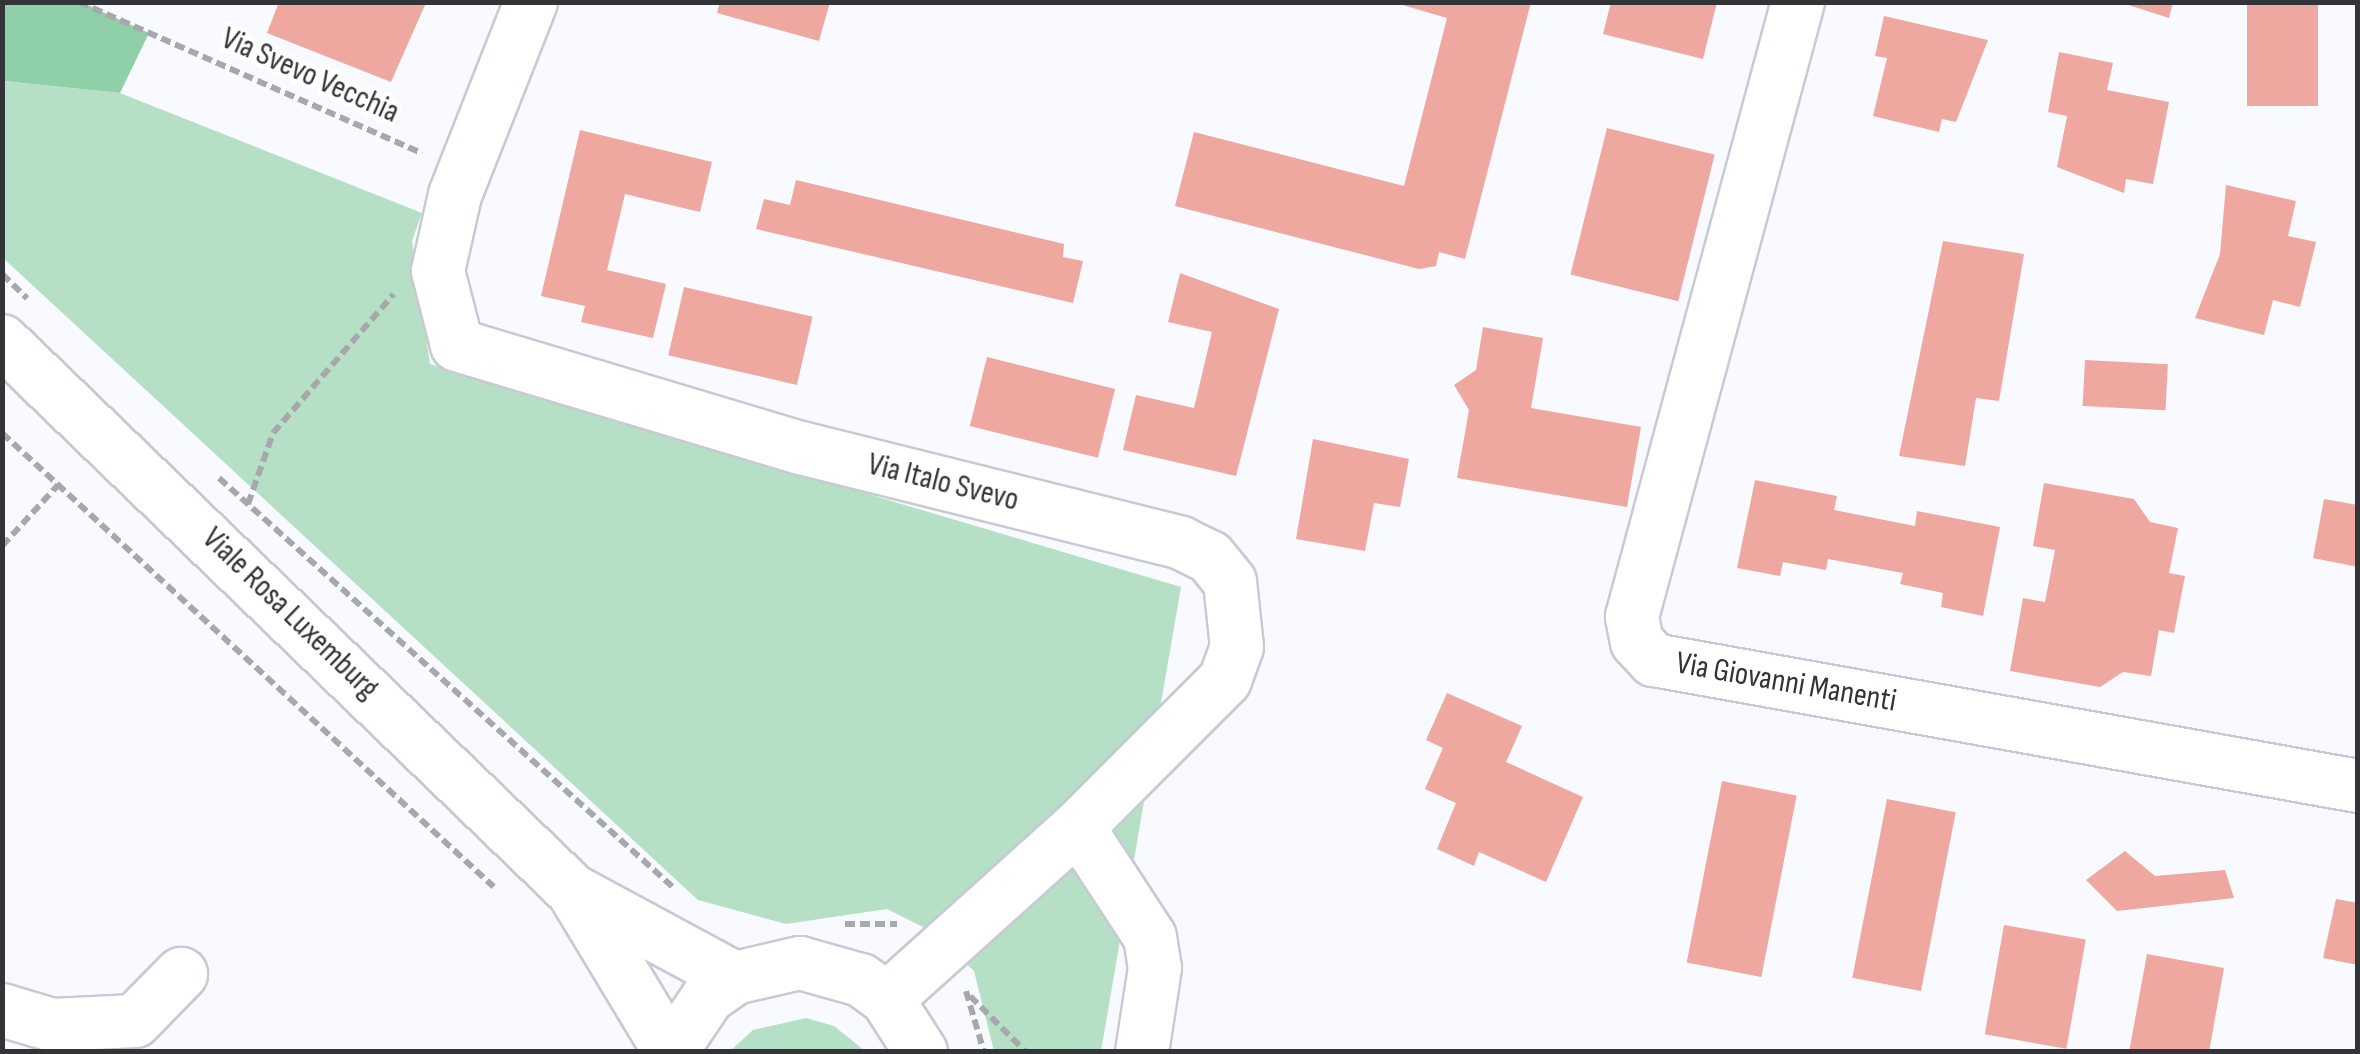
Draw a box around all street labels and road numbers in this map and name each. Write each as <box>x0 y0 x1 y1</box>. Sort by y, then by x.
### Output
street label: Via Svevo Vecchia <box>215 20 405 132</box>
street label: Via Italo Svevo <box>864 446 1022 520</box>
street label: Viale Rosa Luxemburg <box>194 520 386 708</box>
street label: Via Giovanni Manenti <box>1673 645 1899 721</box>

